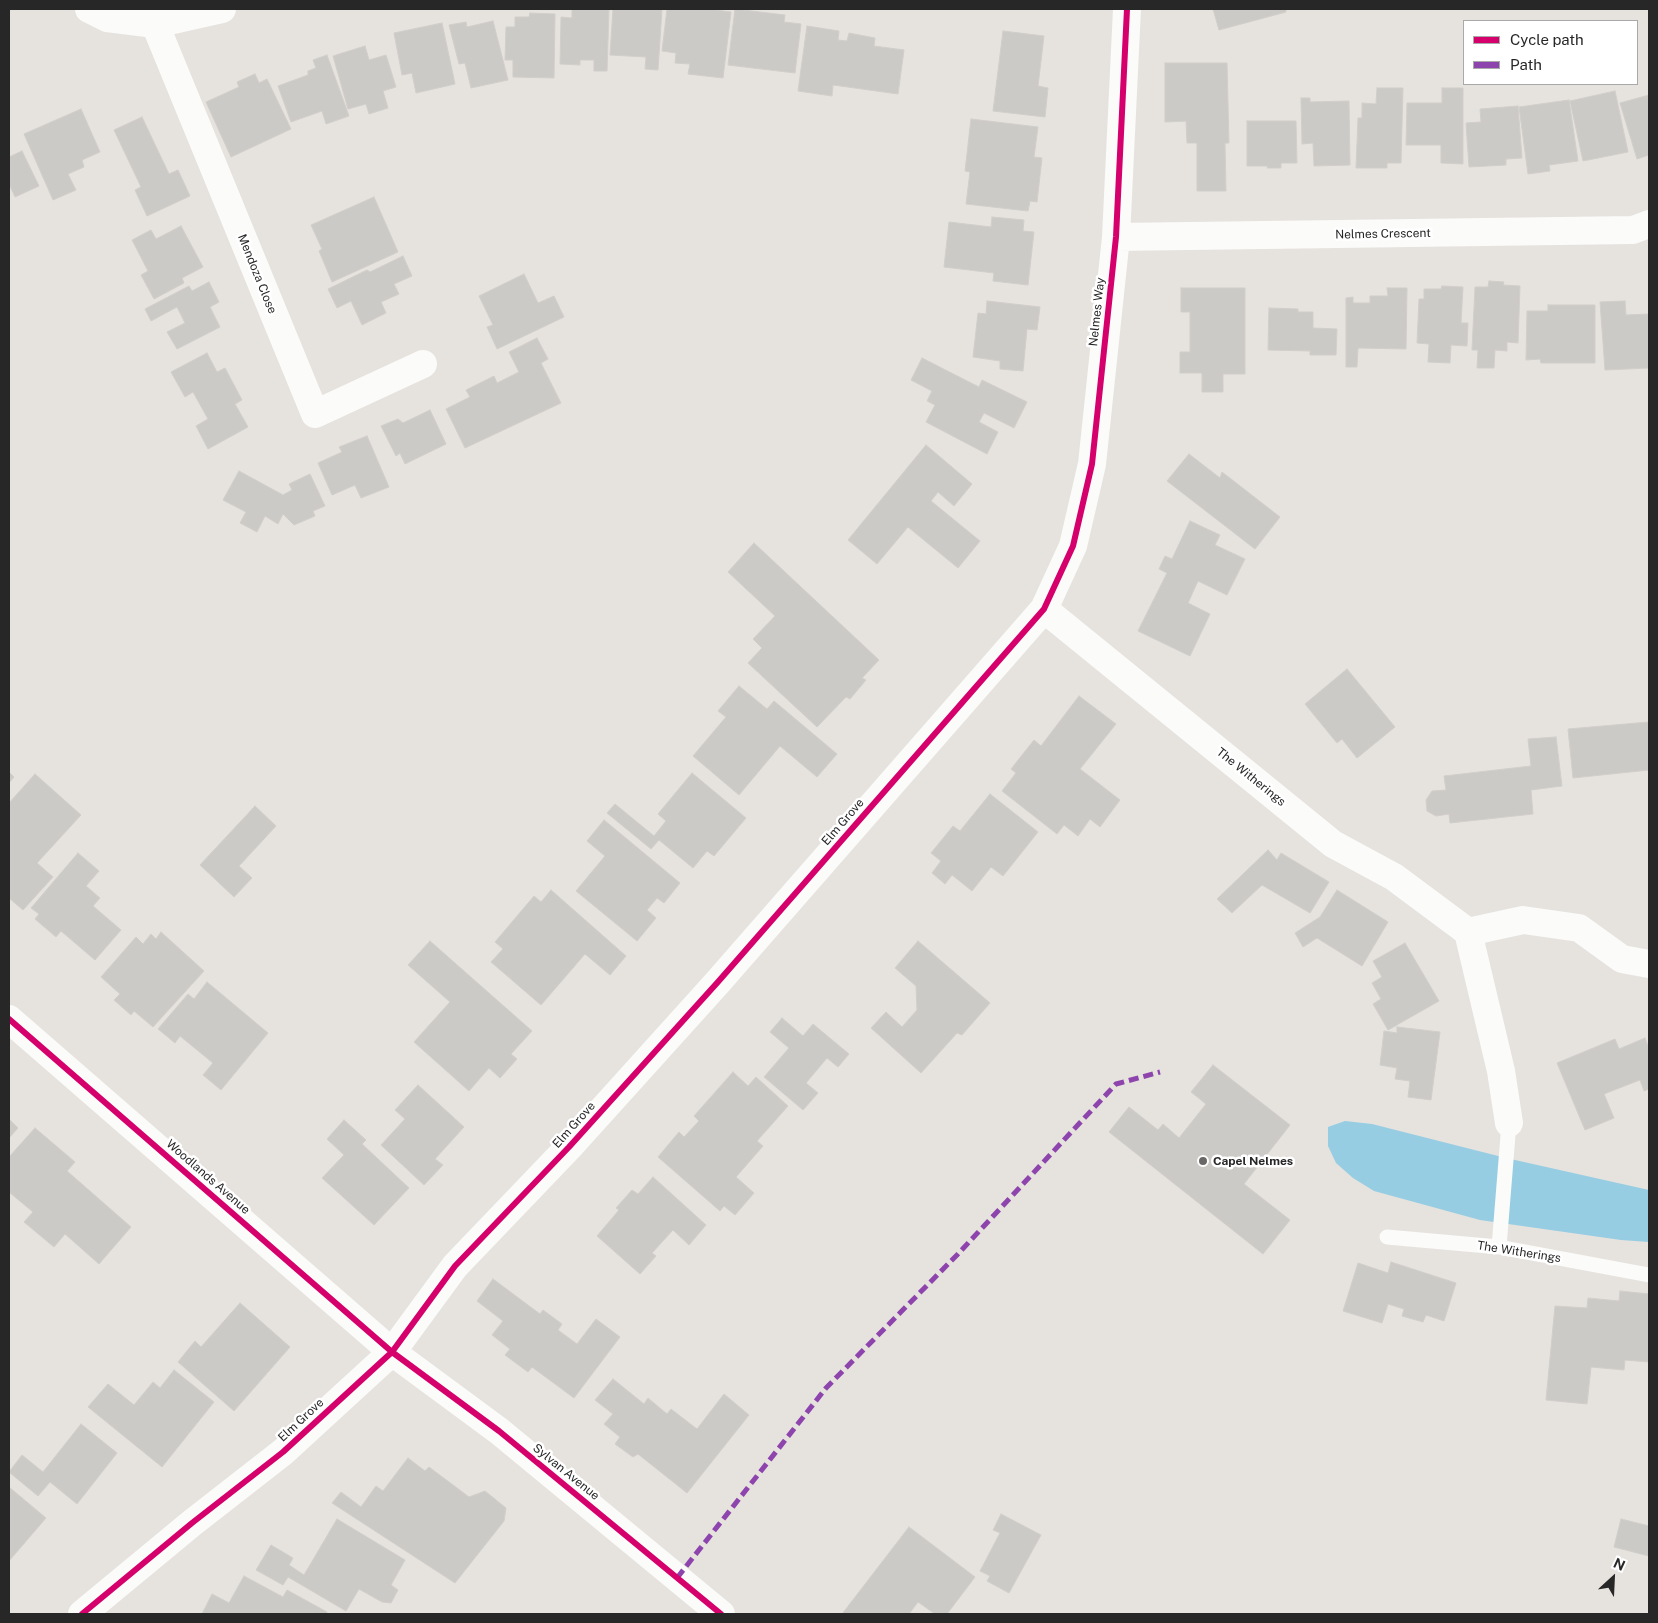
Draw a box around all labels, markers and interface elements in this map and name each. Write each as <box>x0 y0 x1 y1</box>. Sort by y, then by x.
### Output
legend <box>1463 20 1638 85</box>
text: Cycle path <box>1510 31 1584 48</box>
text: Path <box>1510 56 1542 73</box>
street label: Nelmes Crescent <box>1335 226 1431 242</box>
street label: Mendoza Close <box>234 232 280 316</box>
street label: Nelmes Way <box>1086 277 1108 347</box>
street label: The Witherings <box>1214 745 1288 809</box>
street label: Elm Grove <box>819 796 867 848</box>
street label: Elm Grove <box>550 1099 598 1151</box>
street label: Woodlands Avenue <box>163 1137 253 1217</box>
place label: Capel Nelmes <box>1213 1154 1293 1168</box>
marker: Capel Nelmes <box>1197 1155 1209 1167</box>
street label: The Witherings <box>1476 1238 1562 1266</box>
street label: Elm Grove <box>275 1395 327 1445</box>
street label: Sylvan Avenue <box>530 1441 602 1503</box>
north arrow <box>1588 1553 1638 1603</box>
text: N <box>1611 1555 1628 1574</box>

